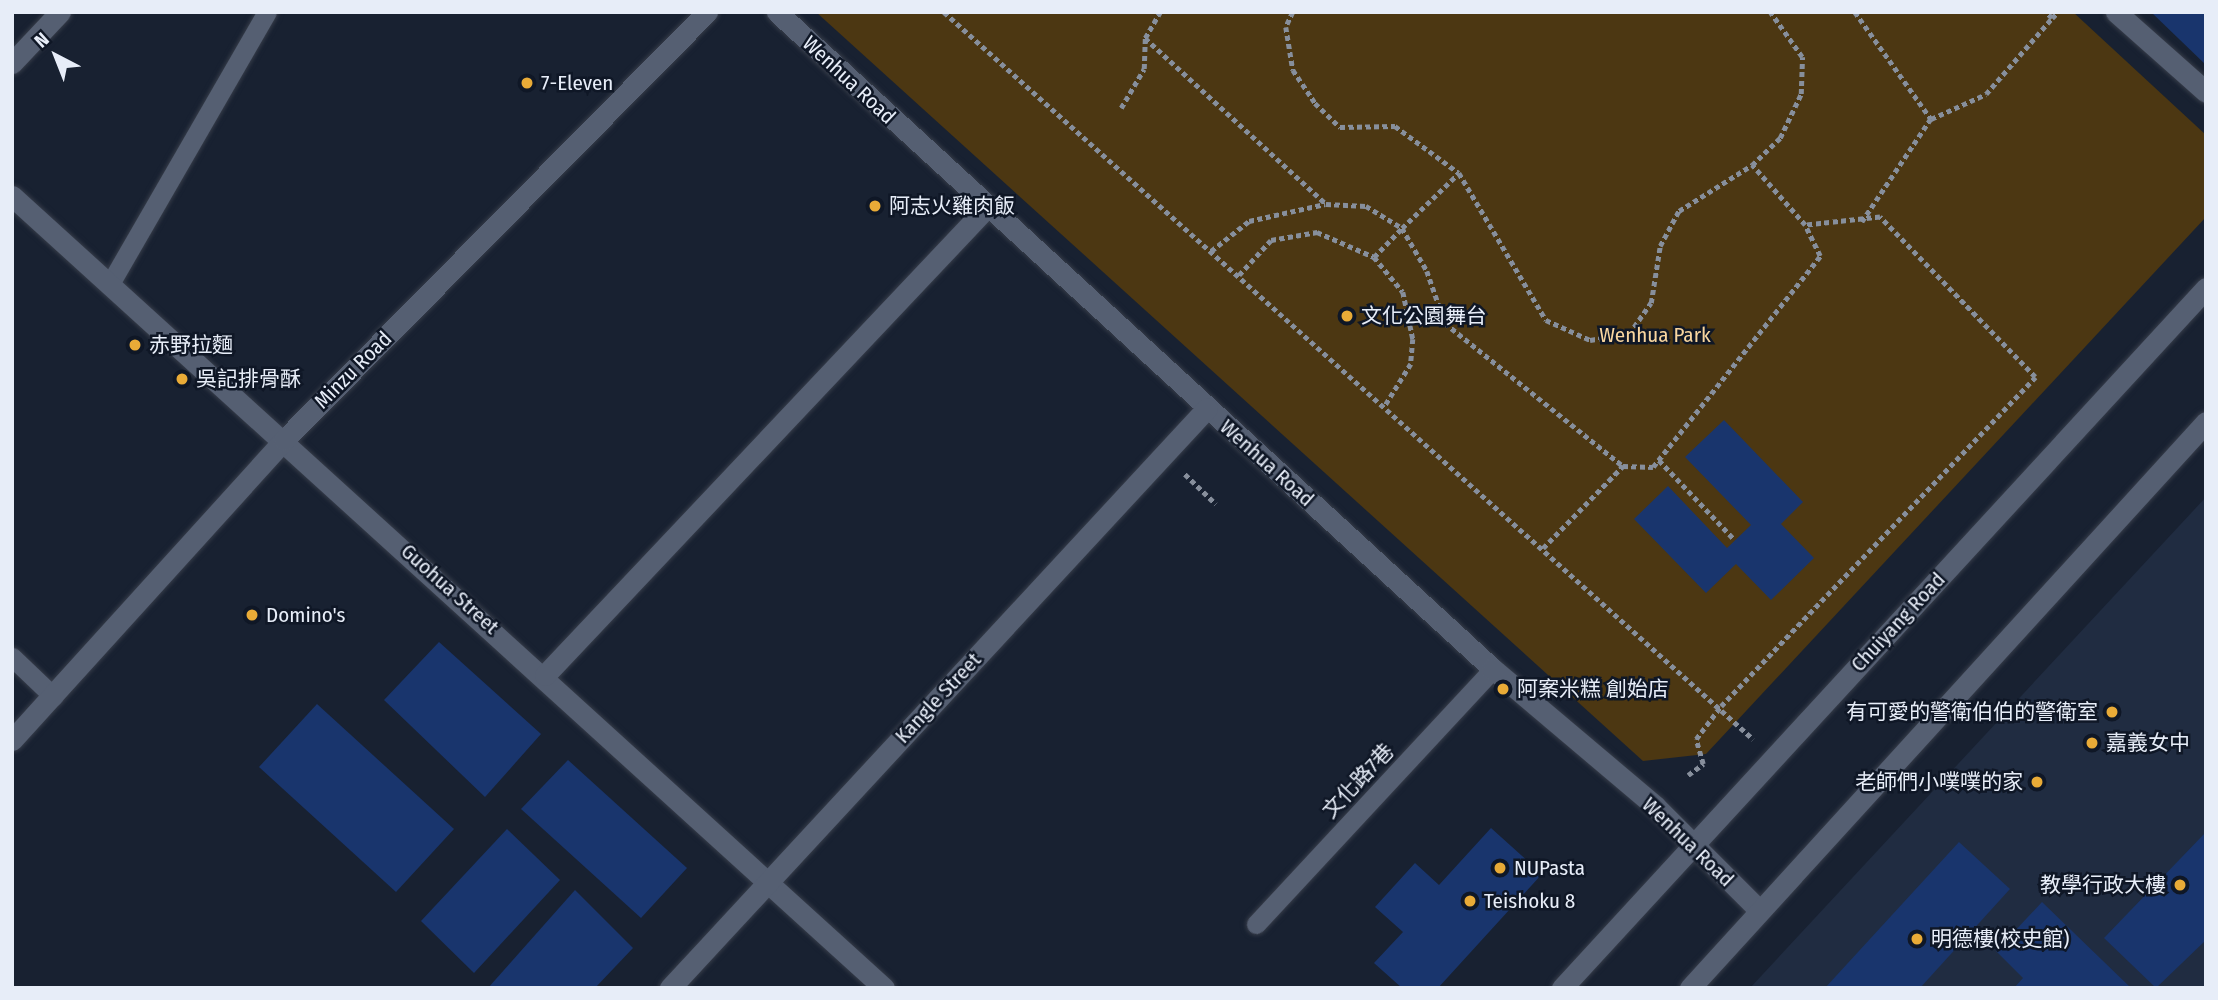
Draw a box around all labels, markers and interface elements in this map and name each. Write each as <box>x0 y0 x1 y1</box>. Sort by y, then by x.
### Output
north arrow <box>21 21 91 91</box>
text: N <box>30 28 54 52</box>
street label: Wenhua Road <box>797 31 901 129</box>
place label: 7-Eleven <box>541 70 613 96</box>
marker: 7-Eleven <box>519 75 535 91</box>
place label: 阿志火雞肉飯 <box>889 193 1015 219</box>
marker: 阿志火雞肉飯 <box>867 198 883 214</box>
place label: 文化公園舞台 <box>1361 303 1487 329</box>
marker: 文化公園舞台 <box>1339 308 1355 324</box>
park label: Wenhua Park <box>1599 322 1711 348</box>
street label: Minzu Road <box>309 326 397 414</box>
place label: 赤野拉麵 <box>149 332 233 358</box>
marker: 赤野拉麵 <box>127 337 143 353</box>
place label: 吳記排骨酥 <box>196 366 301 392</box>
marker: 吳記排骨酥 <box>174 371 190 387</box>
street label: Wenhua Road <box>1215 414 1319 512</box>
street label: Guohua Street <box>396 538 504 640</box>
street label: Chuiyang Road <box>1846 567 1950 677</box>
place label: Domino's <box>266 602 346 628</box>
marker: Domino's <box>244 607 260 623</box>
street label: Kangle Street <box>890 648 986 748</box>
place label: 阿案米糕 創始店 <box>1517 676 1669 702</box>
marker: 阿案米糕 創始店 <box>1495 681 1511 697</box>
place label: 有可愛的警衛伯伯的警衛室 <box>1846 699 2098 725</box>
marker: 有可愛的警衛伯伯的警衛室 <box>2104 704 2120 720</box>
place label: 嘉義女中 <box>2106 730 2190 756</box>
marker: 嘉義女中 <box>2084 735 2100 751</box>
street label: 文化路7巷 <box>1317 739 1399 823</box>
place label: 老師們小噗噗的家 <box>1855 769 2023 795</box>
marker: 老師們小噗噗的家 <box>2029 774 2045 790</box>
street label: Wenhua Road <box>1637 792 1739 892</box>
place label: NUPasta <box>1514 855 1585 881</box>
marker: NUPasta <box>1492 860 1508 876</box>
place label: 教學行政大樓 <box>2040 872 2166 898</box>
marker: 教學行政大樓 <box>2172 877 2188 893</box>
place label: Teishoku 8 <box>1484 888 1575 914</box>
marker: Teishoku 8 <box>1462 893 1478 909</box>
place label: 明德樓(校史館) <box>1931 926 2069 952</box>
marker: 明德樓(校史館) <box>1909 931 1925 947</box>

